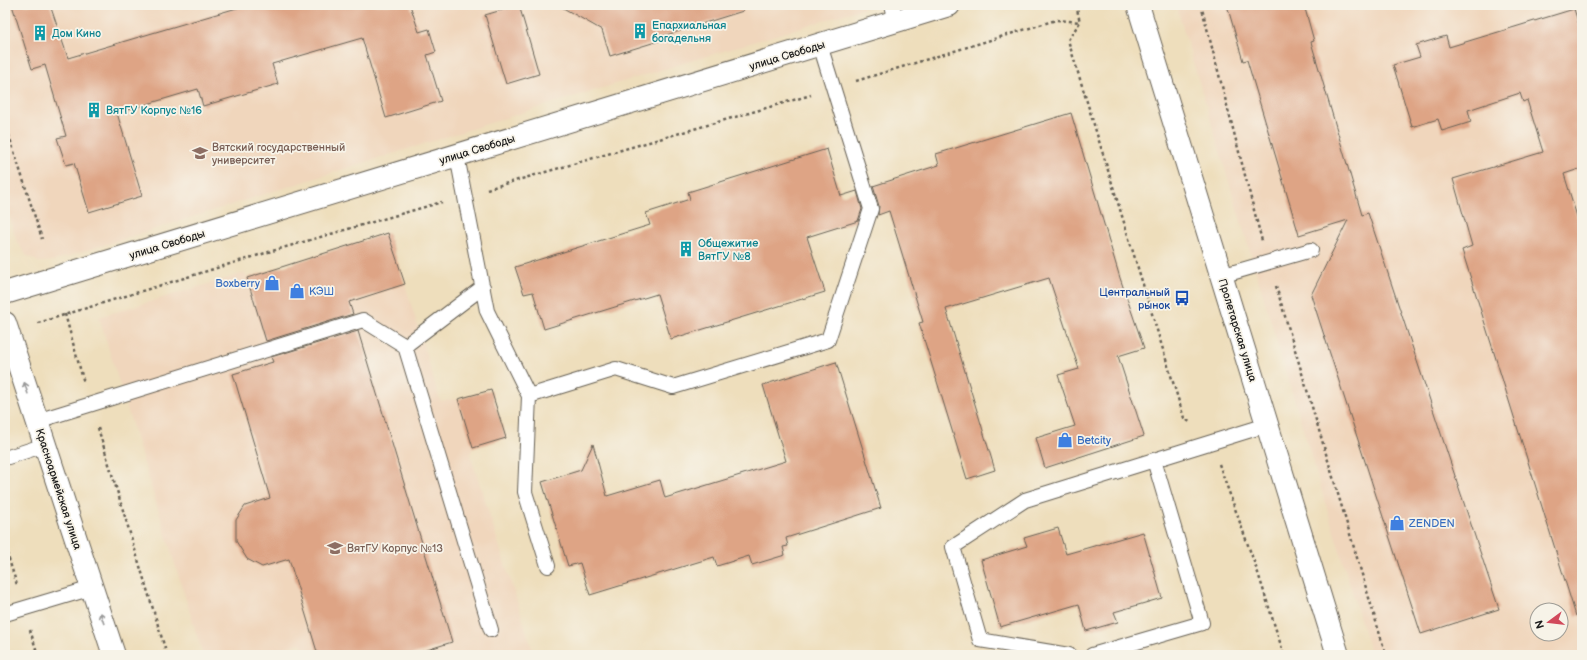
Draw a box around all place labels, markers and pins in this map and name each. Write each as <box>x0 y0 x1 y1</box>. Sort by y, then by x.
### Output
place label: Епархиальная богадельня <box>652 19 726 45</box>
building icon: Епархиальная богадельня <box>631 22 649 40</box>
building icon: Дом Кино <box>31 24 49 42</box>
place label: Дом Кино <box>52 27 101 40</box>
building icon: ВятГУ Корпус №16 <box>85 101 103 119</box>
place label: ВятГУ Корпус №16 <box>106 104 202 117</box>
place label: Вятский государственный университет <box>212 141 345 167</box>
school or university icon: Вятский государственный университет <box>191 144 209 162</box>
place label: Общежитие ВятГУ №8 <box>698 237 758 263</box>
building icon: Общежитие ВятГУ №8 <box>677 240 695 258</box>
shop icon: Boxberry <box>263 274 281 292</box>
place label: Boxberry <box>215 277 260 290</box>
shop icon: КЭШ <box>288 282 306 300</box>
place label: КЭШ <box>309 285 334 298</box>
place label: Центральный рынок <box>1099 286 1170 312</box>
bus stop icon: Центральный рынок <box>1173 289 1191 307</box>
shop icon: Betcity <box>1056 431 1074 449</box>
place label: Betcity <box>1077 434 1111 447</box>
shop icon: ZENDEN <box>1388 514 1406 532</box>
place label: ZENDEN <box>1408 517 1455 530</box>
school or university icon: ВятГУ Корпус №13 <box>326 539 344 557</box>
place label: ВятГУ Корпус №13 <box>347 542 443 555</box>

